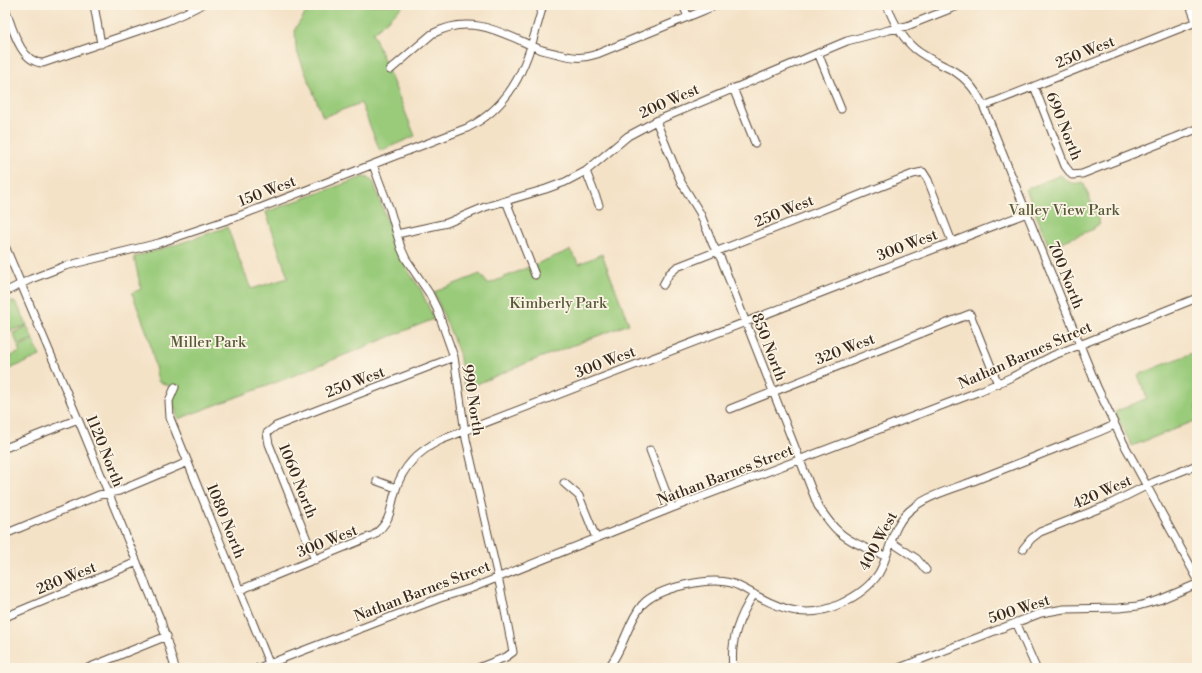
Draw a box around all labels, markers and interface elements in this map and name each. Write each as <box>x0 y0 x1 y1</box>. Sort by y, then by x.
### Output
street label: 250 West <box>1053 32 1118 73</box>
street label: 200 West <box>636 80 703 123</box>
street label: 690 North <box>1041 89 1086 163</box>
street label: 150 West <box>236 172 299 211</box>
street label: 250 West <box>752 191 817 232</box>
park label: Valley View Park <box>1008 201 1121 220</box>
street label: 300 West <box>874 225 941 266</box>
street label: 700 North <box>1043 239 1088 312</box>
park label: Kimberly Park <box>509 294 608 313</box>
street label: 850 North <box>747 311 790 384</box>
street label: Nathan Barnes Street <box>955 317 1096 393</box>
street label: 320 West <box>813 329 878 369</box>
park label: Miller Park <box>170 333 247 352</box>
street label: 300 West <box>572 342 639 383</box>
street label: 250 West <box>323 362 388 402</box>
street label: 990 North <box>457 363 488 437</box>
street label: 1120 North <box>81 412 128 490</box>
street label: Nathan Barnes Street <box>654 440 797 510</box>
street label: 1060 North <box>274 441 321 521</box>
street label: 420 West <box>1070 471 1135 514</box>
street label: 1080 North <box>202 481 249 561</box>
street label: 400 West <box>855 508 902 574</box>
street label: 300 West <box>294 521 361 562</box>
street label: Nathan Barnes Street <box>351 556 494 626</box>
street label: 280 West <box>33 558 100 599</box>
street label: 500 West <box>986 590 1053 628</box>

